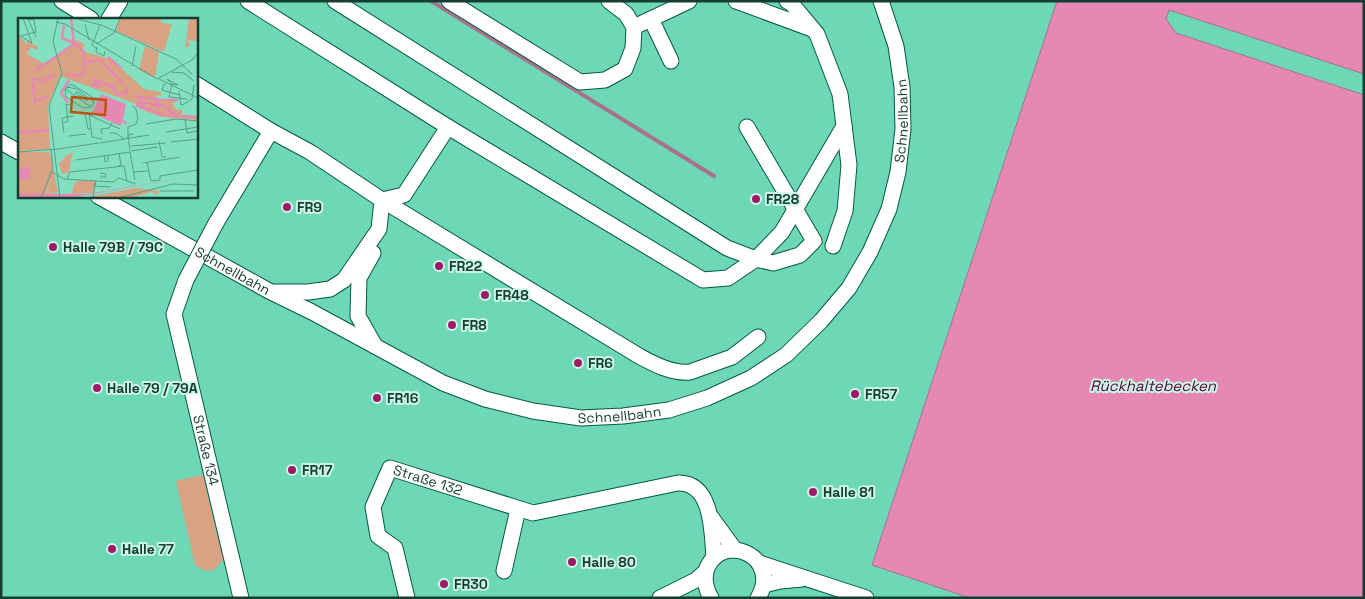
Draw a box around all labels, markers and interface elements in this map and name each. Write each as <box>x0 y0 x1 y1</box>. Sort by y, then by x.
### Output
inset map <box>18 18 198 198</box>
street label: Schnellbahn <box>890 78 912 164</box>
place label: FR28 <box>766 190 800 208</box>
marker: FR28 <box>750 193 762 205</box>
place label: FR9 <box>297 198 322 216</box>
marker: FR9 <box>281 201 293 213</box>
place label: Halle 79B / 79C <box>63 238 163 256</box>
marker: Halle 79B / 79C <box>47 241 59 253</box>
street label: Schnellbahn <box>192 243 274 299</box>
place label: FR22 <box>449 257 482 275</box>
marker: FR22 <box>433 260 445 272</box>
place label: FR48 <box>495 286 529 304</box>
marker: FR48 <box>479 289 491 301</box>
place label: FR8 <box>462 316 487 334</box>
marker: FR8 <box>446 319 458 331</box>
place label: FR6 <box>588 354 613 372</box>
marker: FR6 <box>572 357 584 369</box>
water label: Rückhaltebecken <box>1090 376 1217 395</box>
place label: Halle 79 / 79A <box>107 379 198 397</box>
marker: Halle 79 / 79A <box>91 382 103 394</box>
place label: FR57 <box>865 385 898 403</box>
marker: FR57 <box>849 388 861 400</box>
place label: FR16 <box>387 389 419 407</box>
marker: FR16 <box>371 392 383 404</box>
street label: Schnellbahn <box>577 402 662 427</box>
street label: Straße 134 <box>189 413 223 488</box>
place label: FR17 <box>302 461 333 479</box>
street label: Straße 132 <box>391 461 465 499</box>
marker: FR17 <box>286 464 298 476</box>
place label: Halle 81 <box>823 483 874 501</box>
marker: Halle 81 <box>807 486 819 498</box>
place label: Halle 77 <box>122 540 174 558</box>
marker: Halle 77 <box>106 543 118 555</box>
place label: Halle 80 <box>582 553 636 571</box>
marker: Halle 80 <box>566 556 578 568</box>
place label: FR30 <box>454 575 488 593</box>
marker: FR30 <box>438 578 450 590</box>

